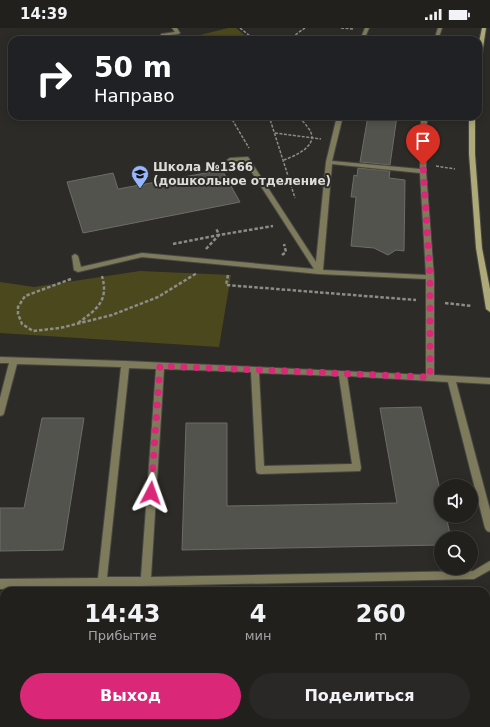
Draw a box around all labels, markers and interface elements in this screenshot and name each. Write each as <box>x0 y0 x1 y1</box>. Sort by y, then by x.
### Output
text: 14:39 <box>20 5 68 23</box>
text: 50 m <box>94 51 172 84</box>
icon: right <box>28 52 80 104</box>
text: Направо <box>94 85 174 106</box>
pin <box>406 124 440 165</box>
icon: arrive <box>412 130 434 152</box>
place label: Школа №1366 (дошкольное отделение) <box>153 160 331 188</box>
school or university icon: Школа №1366 (дошкольное отделение) <box>130 164 150 189</box>
position arrow <box>130 472 172 514</box>
map controls <box>434 479 478 575</box>
button: sound <box>434 479 478 523</box>
button: search <box>434 531 478 575</box>
text: 14:43 <box>84 600 161 628</box>
text: 4 <box>250 600 266 628</box>
text: 260 <box>356 600 406 628</box>
text: Прибытие <box>88 628 157 643</box>
text: мин <box>245 628 272 643</box>
text: m <box>374 628 387 643</box>
button: Выход <box>20 673 241 719</box>
button: Поделиться <box>249 673 470 719</box>

